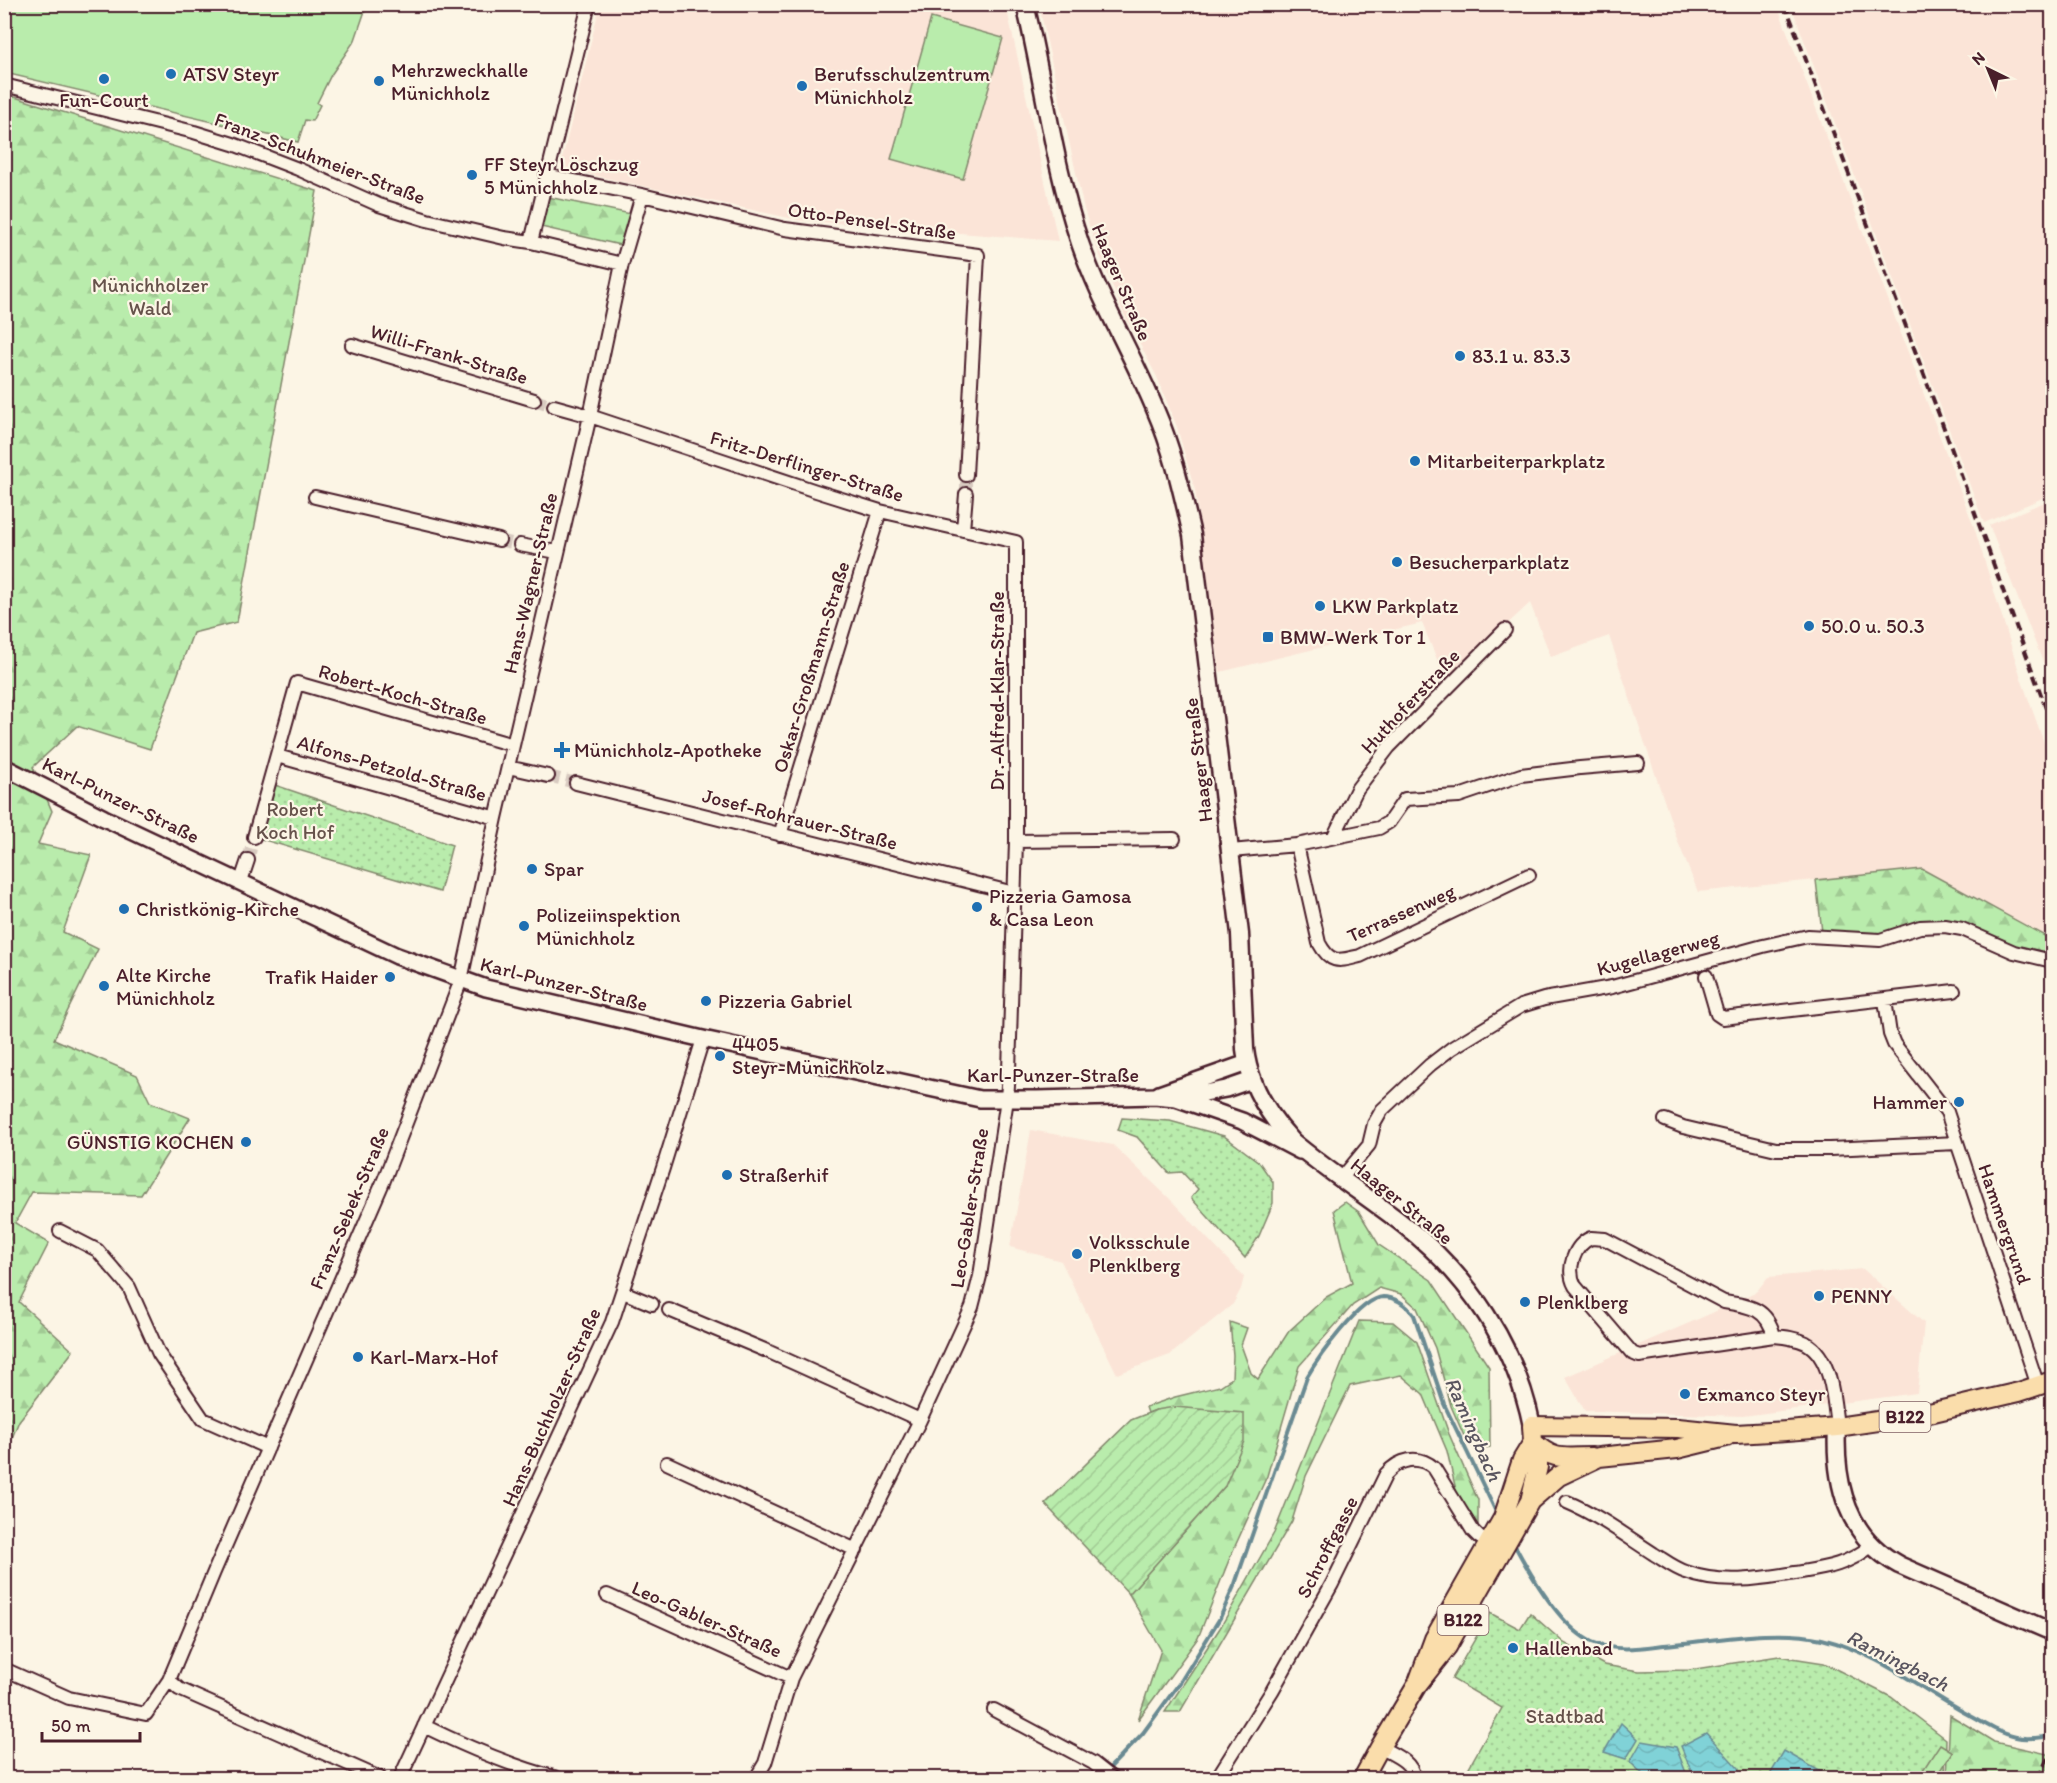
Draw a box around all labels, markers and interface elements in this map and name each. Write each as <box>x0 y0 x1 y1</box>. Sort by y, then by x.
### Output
north arrow <box>1958 39 2018 99</box>
text: N <box>1968 48 1989 69</box>
place label: Mehrzweckhalle Münichholz <box>391 58 528 105</box>
place label: ATSV Steyr <box>183 62 279 86</box>
place label: Berufsschulzentrum Münichholz <box>814 62 990 109</box>
marker: ATSV Steyr <box>164 67 178 81</box>
marker: Fun-Court <box>97 72 111 86</box>
marker: Mehrzweckhalle Münichholz <box>372 74 386 88</box>
marker: Berufsschulzentrum Münichholz <box>795 79 809 93</box>
place label: Fun-Court <box>59 88 149 112</box>
street label: Franz-Schuhmeier-Straße <box>211 107 429 209</box>
place label: FF Steyr Löschzug 5 Münichholz <box>484 152 640 199</box>
marker: FF Steyr Löschzug 5 Münichholz <box>465 168 479 182</box>
street label: Otto-Pensel-Straße <box>786 197 958 245</box>
street label: Haager Straße <box>1087 220 1157 344</box>
park label: Münichholzer Wald <box>92 273 208 320</box>
street label: Willi-Frank-Straße <box>367 319 531 389</box>
place label: 83.1 u. 83.3 <box>1472 344 1571 368</box>
marker: 83.1 u. 83.3 <box>1453 349 1467 363</box>
street label: Fritz-Derflinger-Straße <box>707 425 907 507</box>
place label: Mitarbeiterparkplatz <box>1427 449 1606 473</box>
marker: Mitarbeiterparkplatz <box>1408 454 1422 468</box>
street label: Hans-Wagner-Straße <box>497 490 563 676</box>
place label: Besucherparkplatz <box>1409 550 1569 574</box>
marker: Besucherparkplatz <box>1390 555 1404 569</box>
street label: Oskar-Großmann-Straße <box>767 558 855 776</box>
street label: Dr.-Alfred-Klar-Straße <box>985 591 1009 791</box>
place label: LKW Parkplatz <box>1332 594 1459 618</box>
marker: LKW Parkplatz <box>1313 599 1327 613</box>
place label: 50.0 u. 50.3 <box>1821 614 1925 638</box>
marker: 50.0 u. 50.3 <box>1802 619 1816 633</box>
place label: BMW-Werk Tor 1 <box>1280 625 1426 649</box>
marker: BMW-Werk Tor 1 <box>1261 630 1275 644</box>
street label: Huthoferstraße <box>1355 644 1465 758</box>
street label: Robert-Koch-Straße <box>316 658 490 730</box>
street label: Haager Straße <box>1178 697 1218 823</box>
street label: Alfons-Petzold-Straße <box>295 730 489 806</box>
place label: Münichholz-Apotheke <box>574 738 762 762</box>
marker: Münichholz-Apotheke <box>555 743 569 757</box>
street label: Karl-Punzer-Straße <box>38 752 204 848</box>
street label: Josef-Rohrauer-Straße <box>700 783 900 855</box>
park label: Robert Koch Hof <box>256 797 335 844</box>
place label: Spar <box>544 857 584 881</box>
marker: Spar <box>525 862 539 876</box>
street label: Terrassenweg <box>1343 878 1459 947</box>
place label: Pizzeria Gamosa & Casa Leon <box>989 884 1132 931</box>
place label: Christkönig-Kirche <box>136 897 299 921</box>
marker: Pizzeria Gamosa & Casa Leon <box>970 900 984 914</box>
marker: Christkönig-Kirche <box>117 902 131 916</box>
place label: Polizeiinspektion Münichholz <box>536 903 681 950</box>
marker: Polizeiinspektion Münichholz <box>517 919 531 933</box>
street label: Kugellagerweg <box>1594 925 1723 981</box>
street label: Karl-Punzer-Straße <box>478 952 650 1016</box>
place label: Alte Kirche Münichholz <box>116 963 216 1010</box>
place label: Trafik Haider <box>265 965 378 989</box>
marker: Trafik Haider <box>383 970 397 984</box>
marker: Alte Kirche Münichholz <box>97 979 111 993</box>
place label: Pizzeria Gabriel <box>718 989 853 1013</box>
marker: Pizzeria Gabriel <box>699 994 713 1008</box>
place label: 4405 Steyr-Münichholz <box>732 1032 886 1079</box>
marker: 4405 Steyr-Münichholz <box>713 1049 727 1063</box>
street label: Karl-Punzer-Straße <box>967 1063 1139 1087</box>
place label: Hammer <box>1872 1090 1947 1114</box>
marker: Hammer <box>1952 1095 1966 1109</box>
street label: Franz-Sebek-Straße <box>304 1123 394 1293</box>
street label: Leo-Gabler-Straße <box>945 1126 993 1290</box>
place label: GÜNSTIG KOCHEN <box>67 1130 234 1154</box>
marker: GÜNSTIG KOCHEN <box>239 1135 253 1149</box>
street label: Haager Straße <box>1346 1152 1458 1250</box>
street label: Hammergrund <box>1973 1161 2037 1287</box>
place label: Straßerhif <box>739 1163 829 1187</box>
marker: Straßerhif <box>720 1168 734 1182</box>
place label: Volksschule Plenklberg <box>1089 1230 1190 1277</box>
marker: Volksschule Plenklberg <box>1070 1247 1084 1261</box>
place label: PENNY <box>1831 1284 1892 1308</box>
marker: PENNY <box>1812 1289 1826 1303</box>
place label: Plenklberg <box>1537 1290 1629 1314</box>
marker: Plenklberg <box>1518 1295 1532 1309</box>
street label: Hans-Buchholzer-Straße <box>496 1304 606 1510</box>
place label: Karl-Marx-Hof <box>370 1345 499 1369</box>
marker: Karl-Marx-Hof <box>351 1350 365 1364</box>
water label: Ramingbach <box>1440 1373 1508 1486</box>
place label: Exmanco Steyr <box>1697 1382 1825 1406</box>
marker: Exmanco Steyr <box>1678 1387 1692 1401</box>
road number: B122 <box>1880 1402 1930 1432</box>
street label: Schroffgasse <box>1291 1492 1363 1602</box>
street label: Leo-Gabler-Straße <box>628 1575 786 1663</box>
road number: B122 <box>1438 1605 1488 1635</box>
water label: Ramingbach <box>1843 1624 1954 1697</box>
place label: Hallenbad <box>1525 1636 1613 1660</box>
marker: Hallenbad <box>1506 1641 1520 1655</box>
park label: Stadtbad <box>1526 1704 1604 1728</box>
scale bar <box>42 1705 140 1743</box>
text: 50 m <box>51 1715 91 1737</box>

